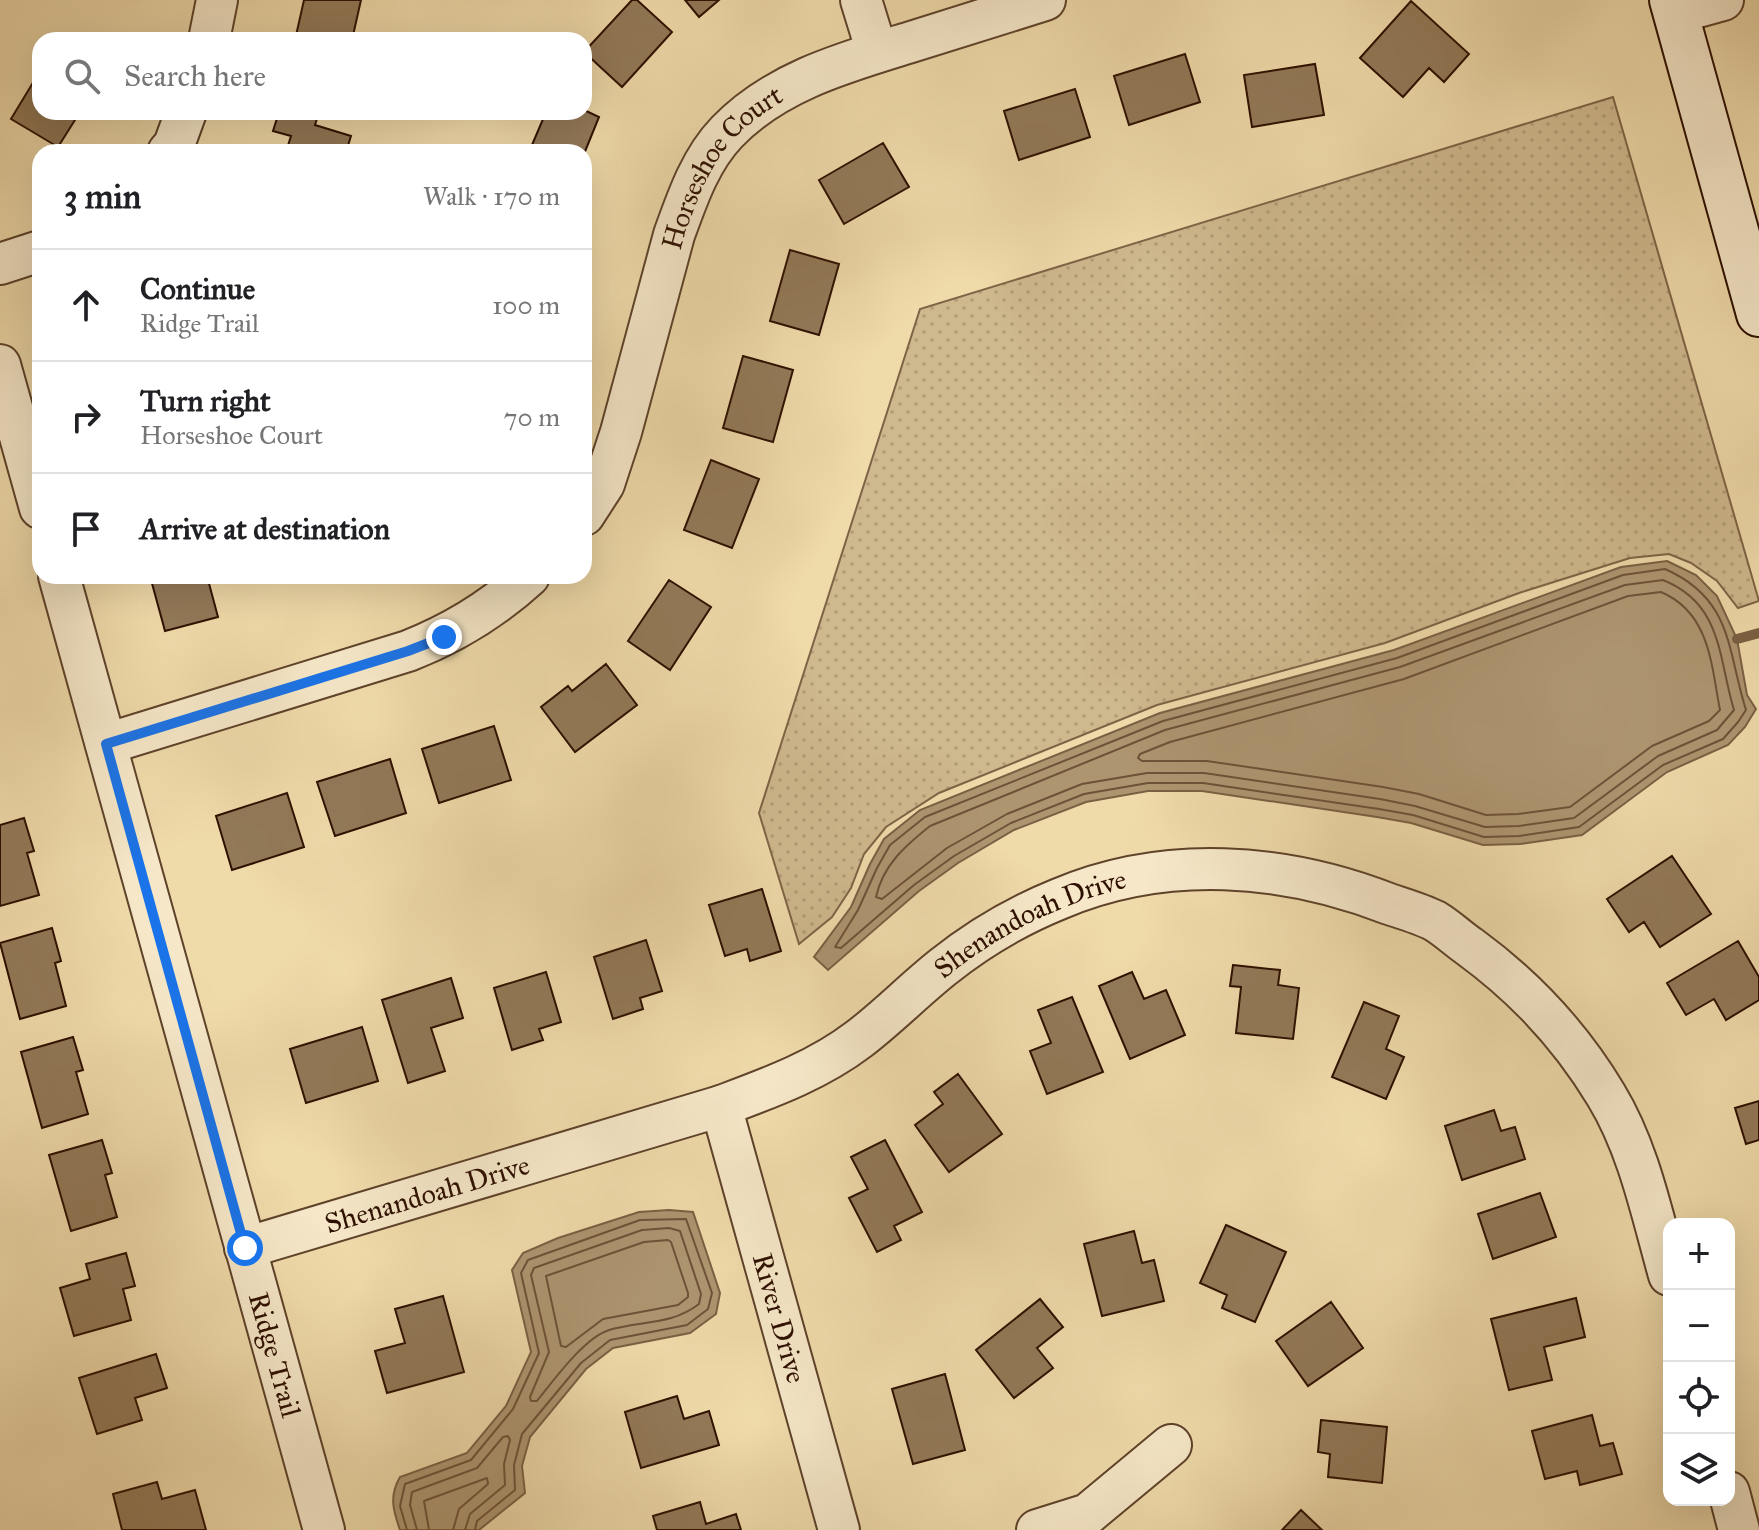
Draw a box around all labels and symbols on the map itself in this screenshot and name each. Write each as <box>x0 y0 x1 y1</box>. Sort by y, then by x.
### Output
street label: Horseshoe Court <box>653 77 788 253</box>
route end <box>426 619 462 655</box>
street label: Shenandoah Drive <box>926 861 1129 985</box>
street label: Shenandoah Drive <box>320 1147 534 1241</box>
route start <box>227 1230 263 1266</box>
street label: River Drive <box>745 1249 815 1387</box>
street label: Ridge Trail <box>241 1288 309 1421</box>

